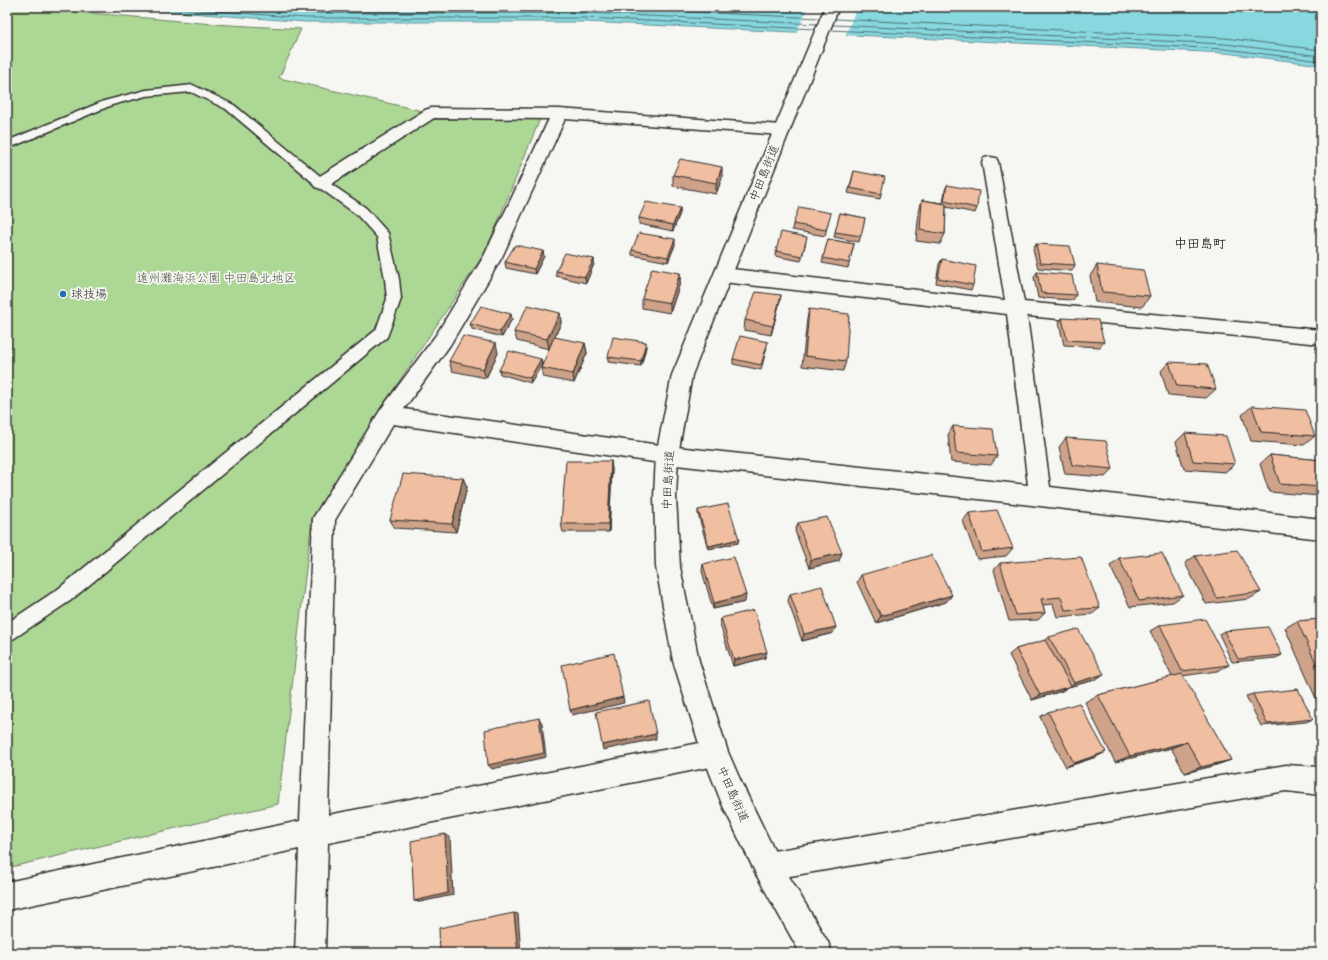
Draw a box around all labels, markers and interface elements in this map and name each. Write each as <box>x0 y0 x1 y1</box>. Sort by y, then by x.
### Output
street label: 中田島街道 <box>746 143 783 204</box>
district label: 中田島町 <box>1174 236 1226 252</box>
park label: 遠州灘海浜公園 中田島北地区 <box>136 271 296 286</box>
place label: 球技場 <box>71 287 107 302</box>
marker: 球技場 <box>58 289 68 299</box>
street label: 中田島街道 <box>659 450 678 510</box>
street label: 中田島街道 <box>713 764 752 825</box>

